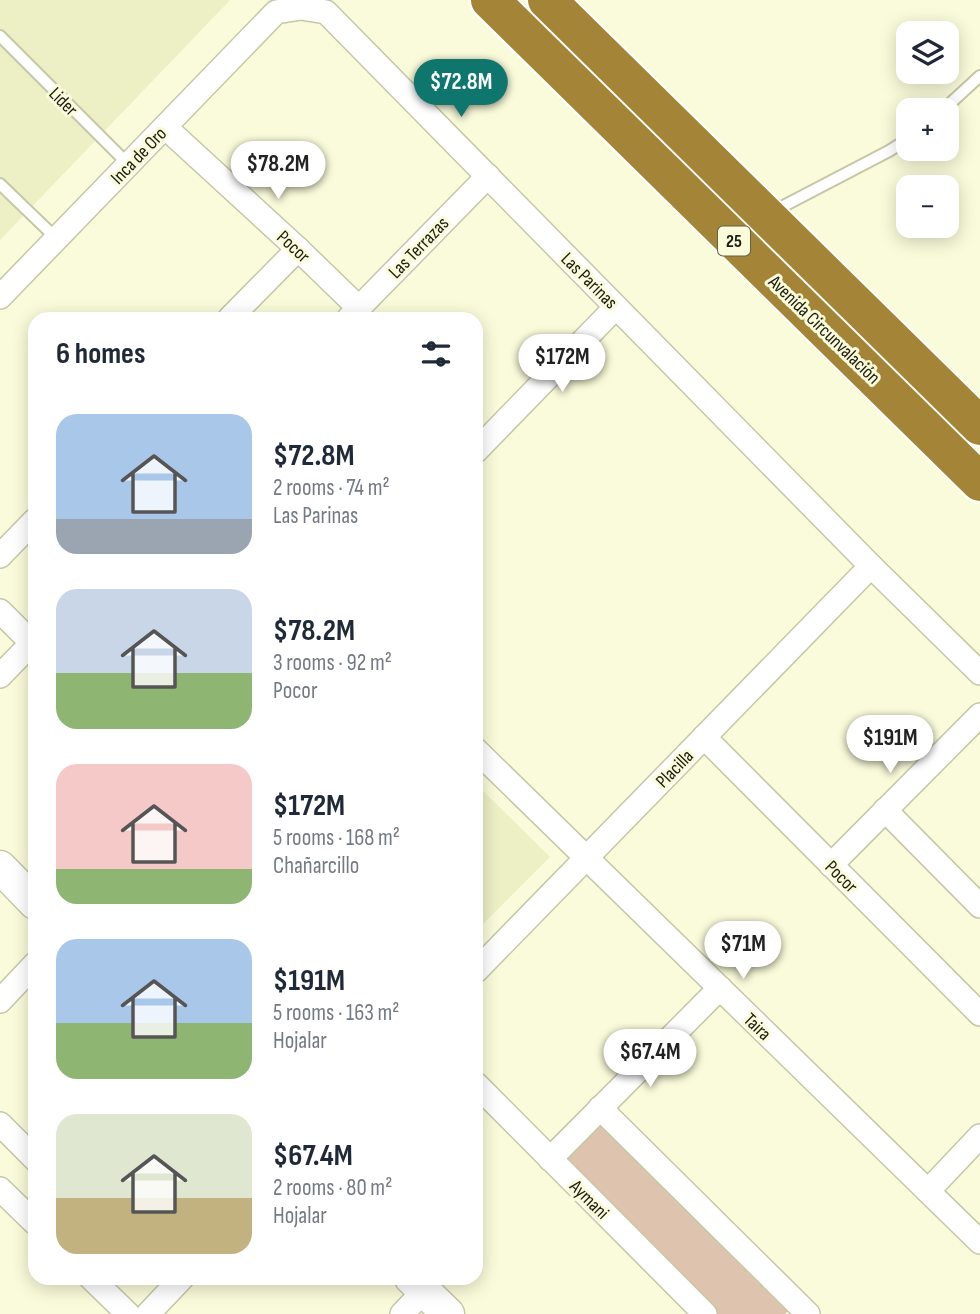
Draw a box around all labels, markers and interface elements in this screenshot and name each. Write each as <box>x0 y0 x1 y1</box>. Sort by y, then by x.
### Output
map controls <box>896 21 959 238</box>
button: layers <box>896 21 959 84</box>
pin: $72.8M <box>404 60 518 119</box>
text: $72.8M <box>430 68 492 96</box>
street label: Lider <box>44 83 83 122</box>
button: + <box>896 98 959 161</box>
street label: Inca de Oro <box>106 123 172 189</box>
pin: $78.2M <box>221 142 335 201</box>
text: $78.2M <box>247 150 309 178</box>
button: − <box>896 175 959 238</box>
street label: Las Terrazas <box>384 212 454 284</box>
street label: Pocor <box>272 226 315 268</box>
road number: 25 <box>718 227 750 256</box>
street label: Las Parinas <box>556 248 622 314</box>
street label: Avenida Circunvalación <box>763 270 885 389</box>
pin: $172M <box>513 334 611 394</box>
icon: filters <box>417 335 455 373</box>
text: 6 homes <box>56 336 145 372</box>
text: $172M <box>534 343 590 371</box>
text: $72.8M <box>273 438 354 474</box>
icon: home <box>112 442 196 526</box>
text: 2 rooms · 74 m² <box>273 474 390 502</box>
text: Las Parinas <box>273 502 358 530</box>
text: $78.2M <box>273 613 355 649</box>
icon: home <box>112 617 196 701</box>
text: 3 rooms · 92 m² <box>273 649 392 677</box>
text: Pocor <box>273 677 318 705</box>
pin: $191M <box>841 716 939 775</box>
text: $191M <box>862 724 918 752</box>
street label: Placilla <box>651 745 699 793</box>
text: $172M <box>273 788 345 824</box>
icon: home <box>112 792 196 876</box>
text: 5 rooms · 168 m² <box>273 824 400 852</box>
text: Chañarcillo <box>273 852 359 880</box>
street label: Pocor <box>820 856 862 899</box>
pin: $71M <box>702 922 784 981</box>
text: $71M <box>720 930 766 958</box>
text: $191M <box>273 963 345 999</box>
icon: home <box>112 967 196 1051</box>
text: 5 rooms · 163 m² <box>273 999 399 1027</box>
street label: Taira <box>738 1008 776 1046</box>
text: Hojalar <box>273 1027 327 1055</box>
pin: $67.4M <box>593 1030 707 1089</box>
text: $67.4M <box>619 1038 681 1066</box>
text: $67.4M <box>273 1138 353 1174</box>
icon: home <box>112 1142 196 1226</box>
text: 2 rooms · 80 m² <box>273 1174 392 1202</box>
street label: Aymani <box>564 1175 613 1225</box>
text: Hojalar <box>273 1202 327 1230</box>

